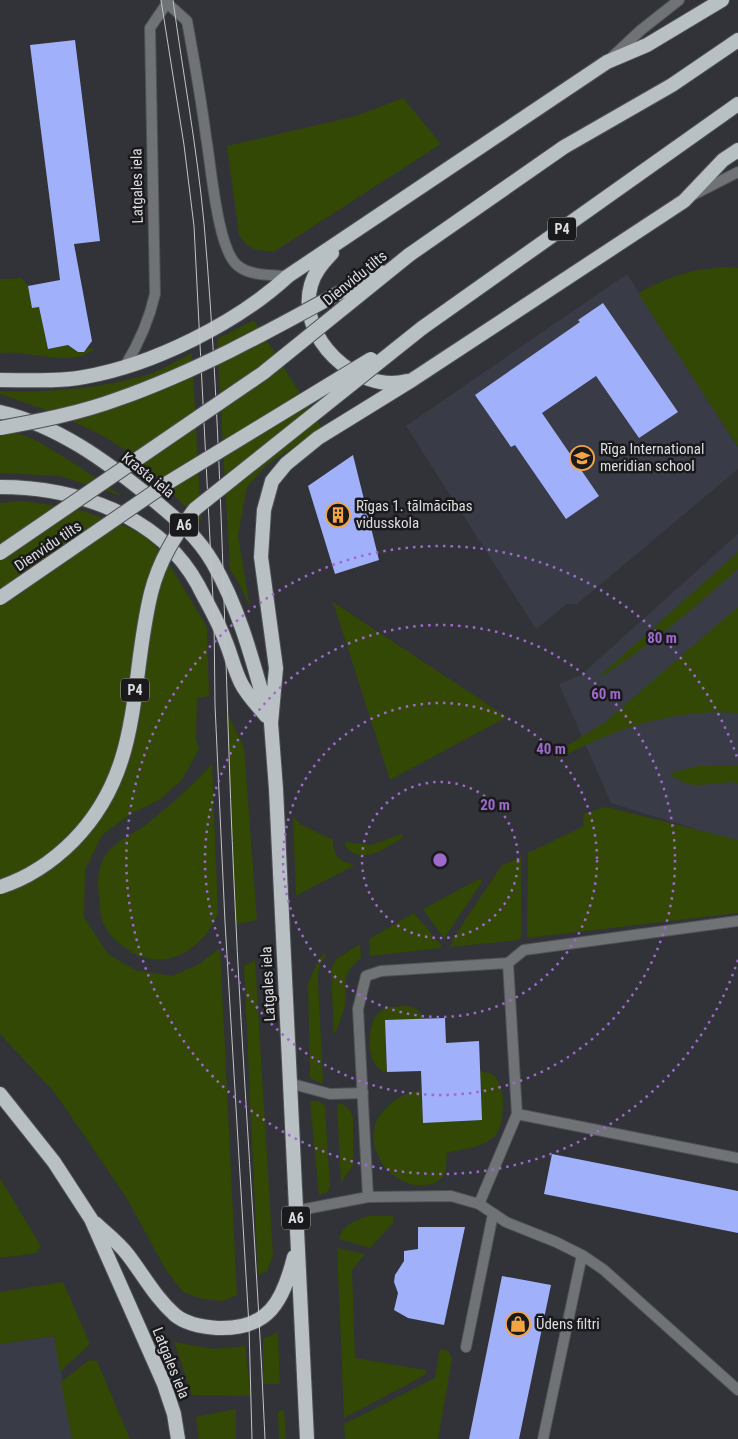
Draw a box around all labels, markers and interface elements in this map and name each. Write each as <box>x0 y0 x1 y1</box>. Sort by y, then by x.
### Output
street label: Latgales iela <box>127 148 147 224</box>
road number: P4 <box>548 218 576 240</box>
street label: Dienvidu tilts <box>319 247 391 309</box>
place label: Rīga International meridian school <box>600 440 704 475</box>
school or university icon: Rīga International meridian school <box>569 445 595 471</box>
street label: Krasta iela <box>118 448 178 502</box>
place label: Rīgas 1. tālmācības vidusskola <box>356 497 473 532</box>
building icon: Rīgas 1. tālmācības vidusskola <box>325 502 351 528</box>
road number: A6 <box>170 514 198 536</box>
street label: Dienvidu tilts <box>11 517 85 575</box>
text: 80 m <box>647 629 677 647</box>
road number: P4 <box>121 678 149 702</box>
text: 60 m <box>591 685 621 703</box>
text: 40 m <box>536 740 566 758</box>
text: 20 m <box>480 796 510 814</box>
centre of rings <box>431 851 449 869</box>
street label: Latgales iela <box>257 946 279 1022</box>
road number: A6 <box>282 1206 310 1230</box>
shop icon: Ūdens filtri <box>505 1311 531 1337</box>
place label: Ūdens filtri <box>536 1315 600 1333</box>
street label: Latgales iela <box>149 1325 193 1401</box>

